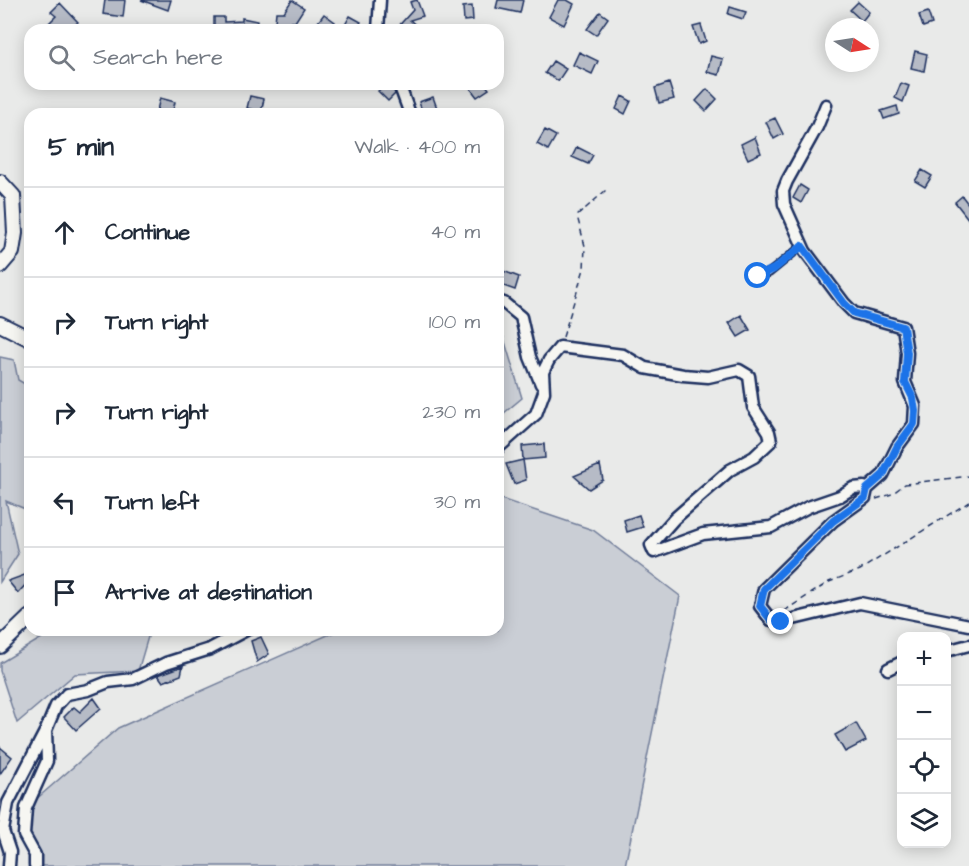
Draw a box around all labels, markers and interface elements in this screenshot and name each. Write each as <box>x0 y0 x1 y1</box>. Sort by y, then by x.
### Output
north arrow <box>825 18 879 72</box>
search box <box>24 24 504 90</box>
icon: search <box>45 41 78 74</box>
text: Search here <box>93 42 223 73</box>
text: 5 min <box>48 129 114 165</box>
text: Walk · 400 m <box>354 133 480 161</box>
icon: ahead <box>48 216 81 249</box>
text: Continue <box>105 217 190 248</box>
text: 40 m <box>430 218 480 246</box>
route start <box>744 262 770 288</box>
icon: right <box>48 306 81 339</box>
text: Turn right <box>105 307 208 338</box>
text: 100 m <box>429 308 480 336</box>
icon: right <box>48 396 81 429</box>
text: Turn right <box>105 397 208 428</box>
text: 230 m <box>422 398 480 426</box>
icon: left <box>48 486 81 519</box>
text: Turn left <box>105 487 199 518</box>
text: 30 m <box>434 488 480 516</box>
icon: arrive <box>48 576 81 609</box>
text: Arrive at destination <box>105 577 312 608</box>
route end <box>767 608 793 634</box>
map controls <box>897 632 951 848</box>
button: + <box>897 632 951 686</box>
button: − <box>897 686 951 740</box>
button: locate <box>897 740 951 794</box>
button: layers <box>897 794 951 848</box>

